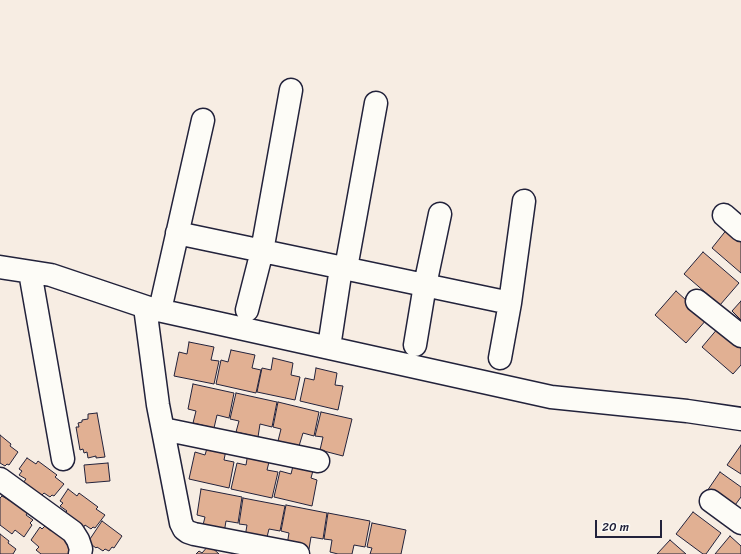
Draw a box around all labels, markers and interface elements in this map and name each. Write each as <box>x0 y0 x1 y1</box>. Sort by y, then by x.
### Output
scale bar <box>597 512 664 538</box>
text: 20 m <box>602 516 629 538</box>

